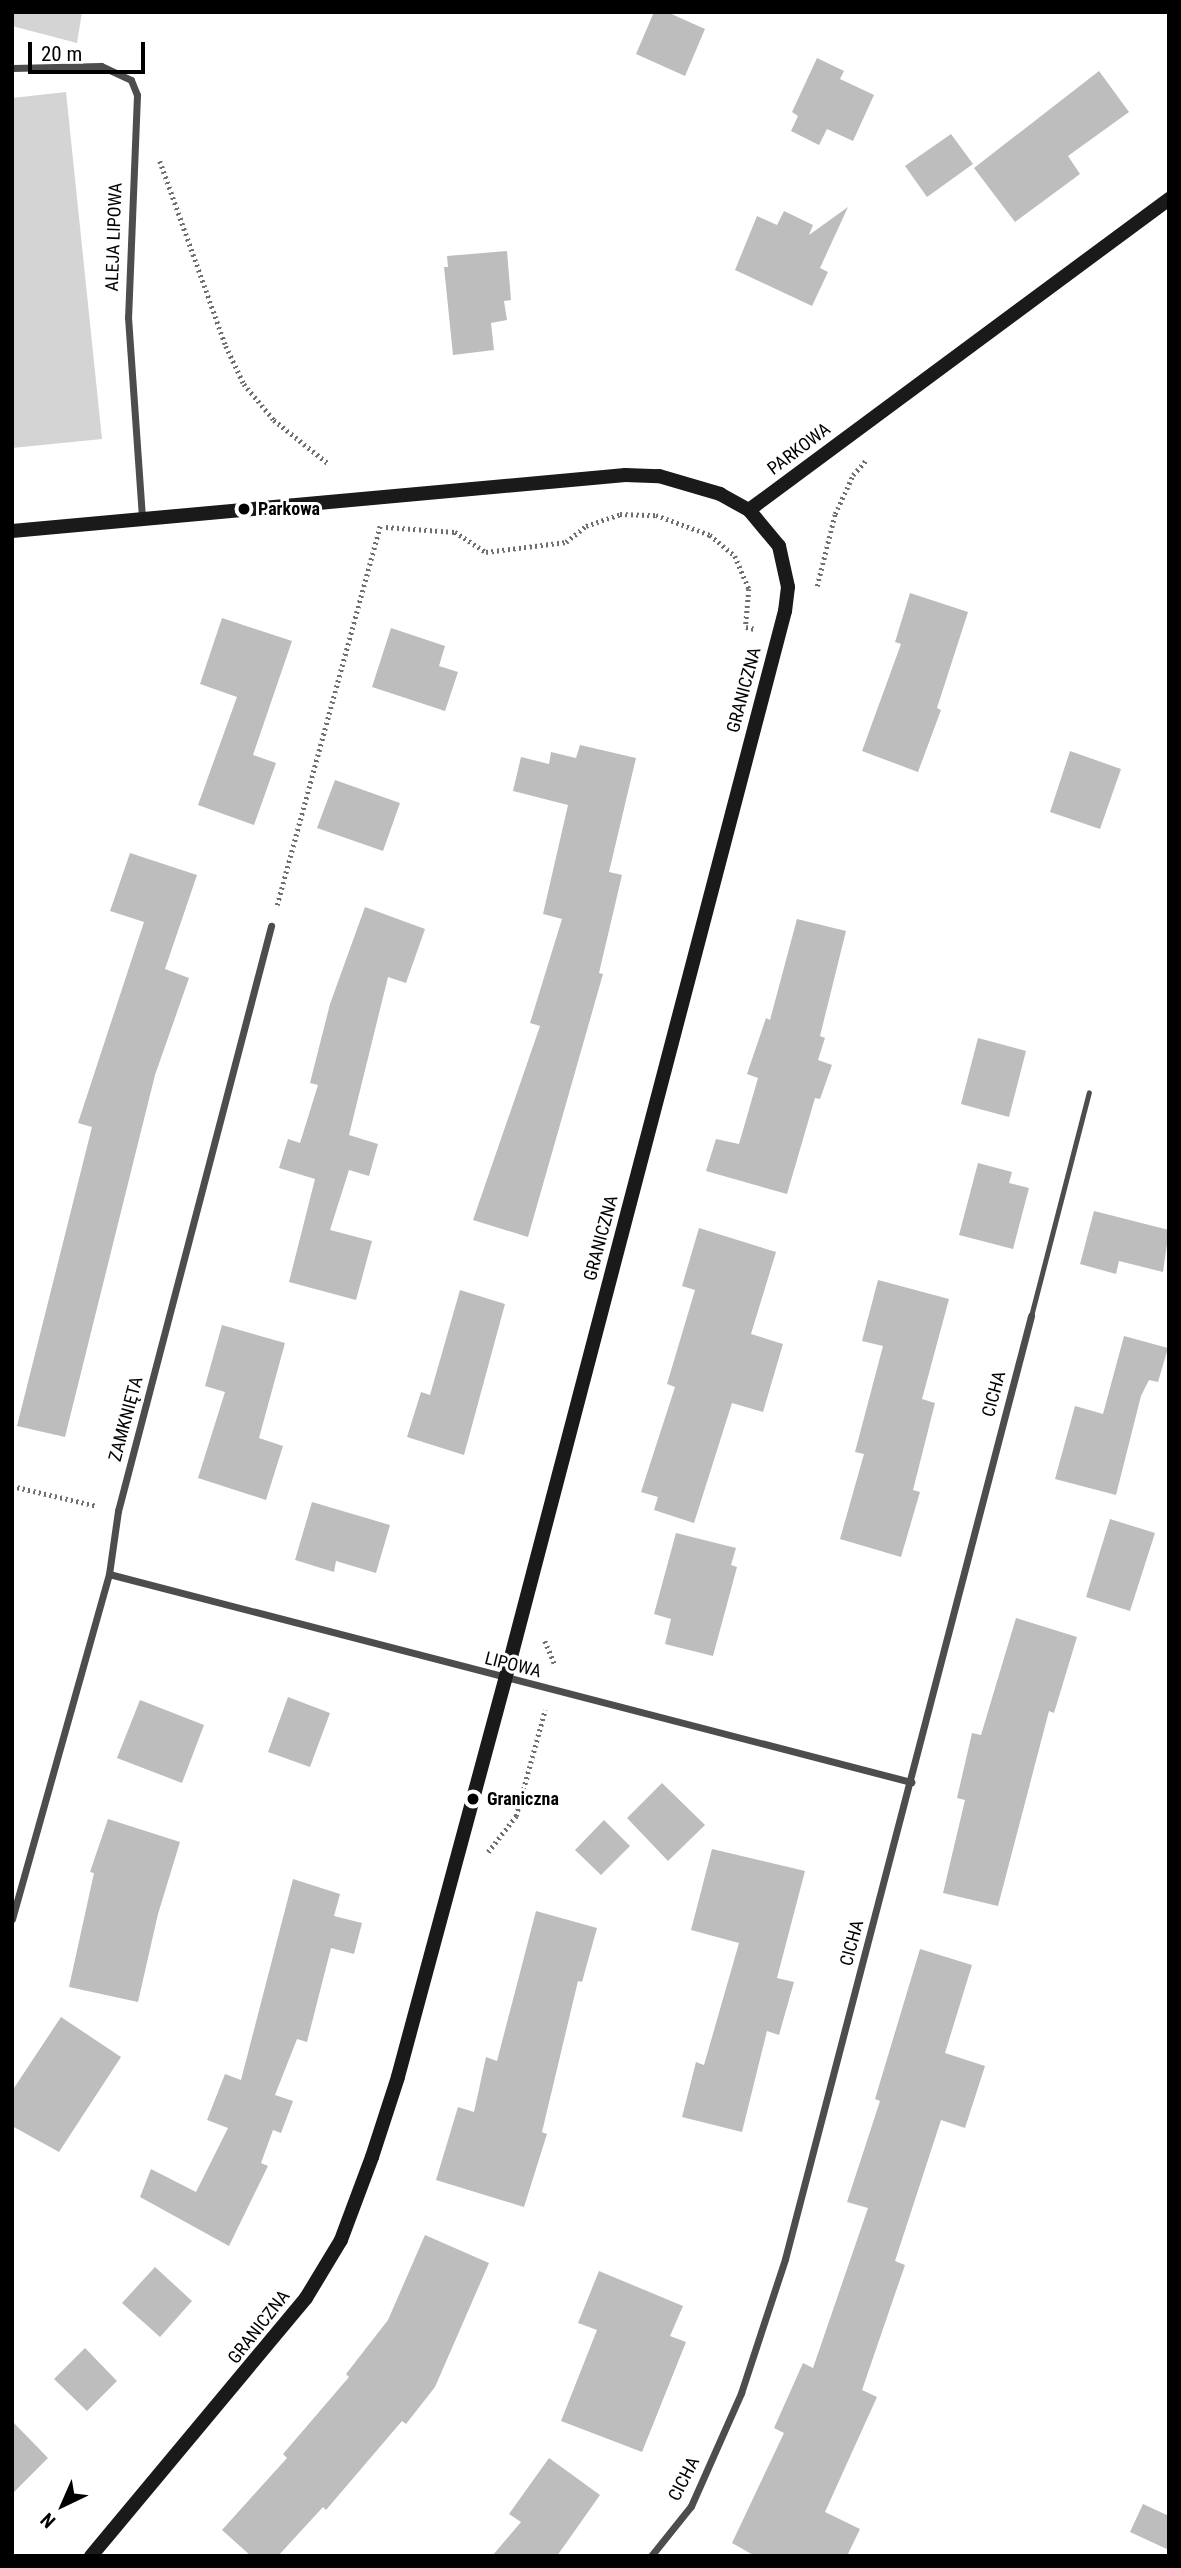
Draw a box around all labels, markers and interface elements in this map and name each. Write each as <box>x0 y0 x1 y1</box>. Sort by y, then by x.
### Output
scale bar <box>32 28 149 72</box>
text: 20 m <box>41 42 82 66</box>
street label: ALEJA LIPOWA <box>101 182 127 292</box>
street label: PARKOWA <box>763 418 835 480</box>
place label: Parkowa <box>258 498 320 520</box>
marker: Parkowa <box>236 501 252 517</box>
street label: GRANICZNA <box>722 645 766 735</box>
street label: GRANICZNA <box>579 1193 623 1283</box>
street label: CICHA <box>978 1369 1010 1419</box>
street label: ZAMKNIĘTA <box>104 1374 148 1464</box>
street label: LIPOWA <box>482 1648 544 1682</box>
place label: Graniczna <box>487 1788 559 1810</box>
marker: Graniczna <box>465 1791 481 1807</box>
street label: CICHA <box>836 1918 868 1968</box>
street label: GRANICZNA <box>224 2286 294 2368</box>
street label: CICHA <box>664 2453 704 2505</box>
north arrow <box>28 2470 98 2540</box>
text: N <box>36 2508 60 2533</box>

